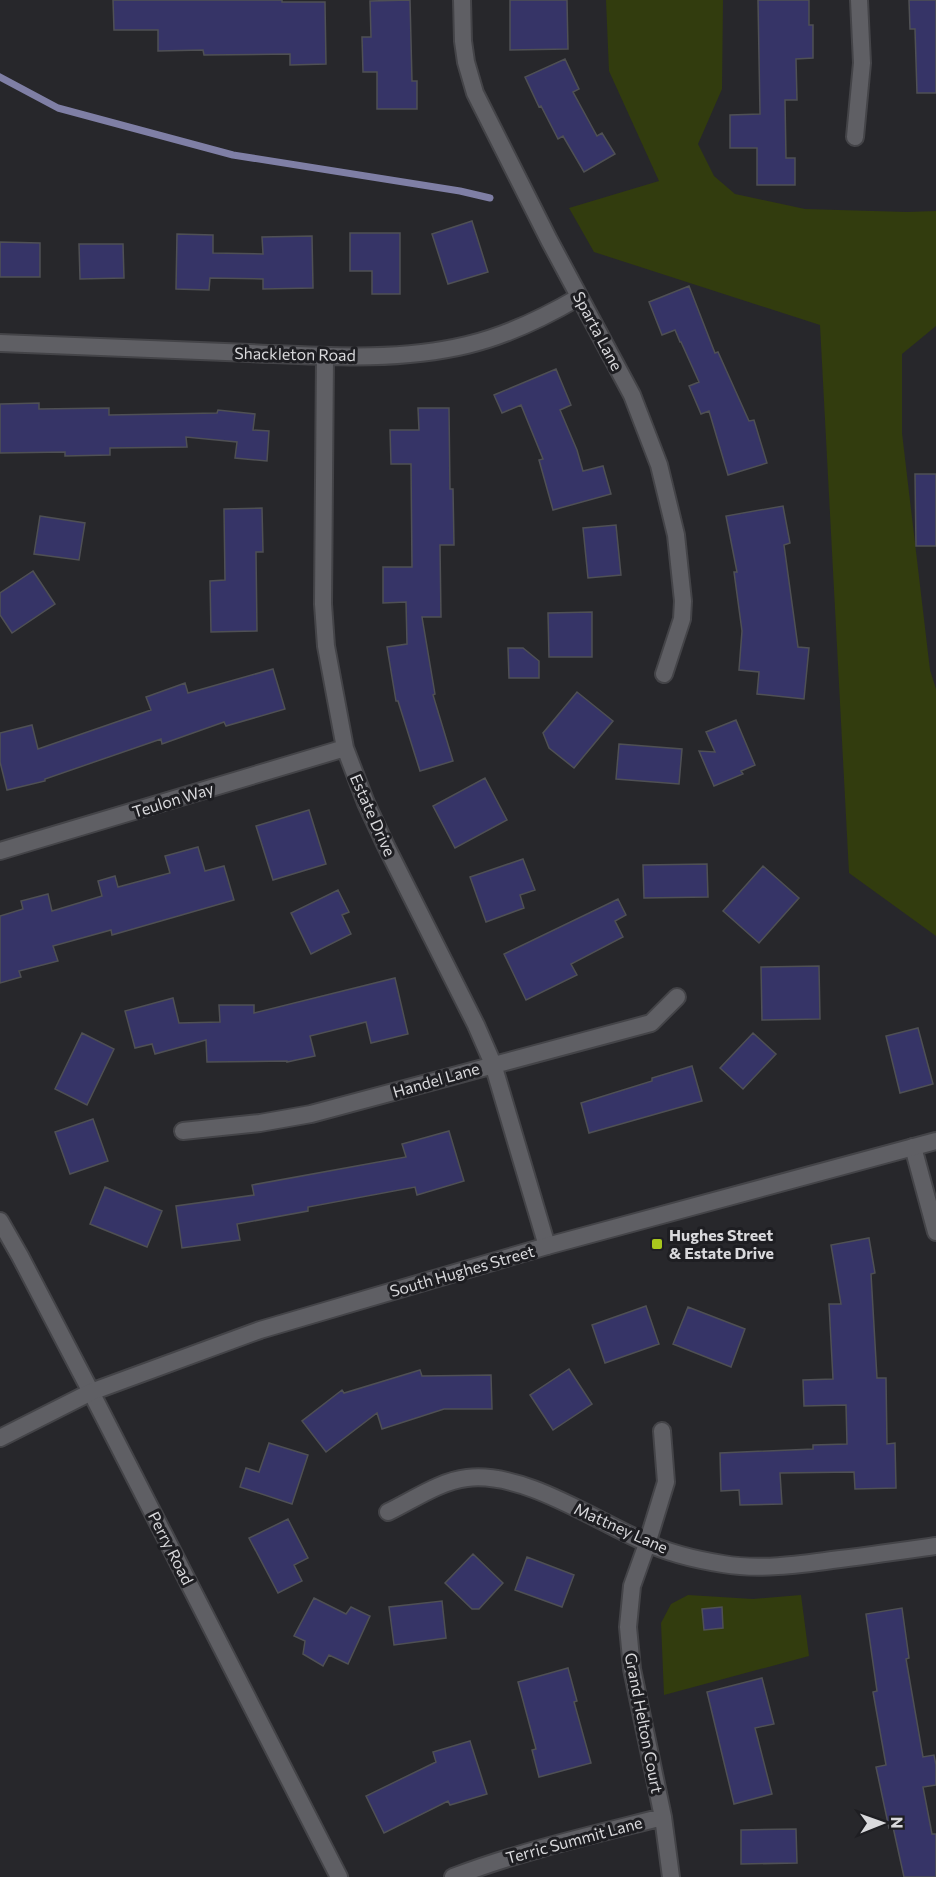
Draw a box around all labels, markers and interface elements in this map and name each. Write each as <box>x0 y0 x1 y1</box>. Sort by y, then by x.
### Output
street label: Sparta Lane <box>570 288 627 374</box>
street label: Shackleton Road <box>234 343 356 364</box>
street label: Estate Drive <box>347 771 400 859</box>
street label: Teulon Way <box>130 778 216 821</box>
street label: Handel Lane <box>390 1058 481 1101</box>
place label: Hughes Street & Estate Drive <box>669 1225 774 1262</box>
marker: Hughes Street & Estate Drive <box>650 1237 664 1251</box>
street label: South Hughes Street <box>387 1241 537 1300</box>
street label: Mattney Lane <box>571 1498 671 1557</box>
street label: Perry Road <box>145 1508 198 1588</box>
street label: Grand Helton Court <box>622 1651 668 1795</box>
north arrow <box>852 1793 912 1853</box>
street label: Terric Summit Lane <box>504 1812 644 1867</box>
text: N <box>888 1817 907 1829</box>

